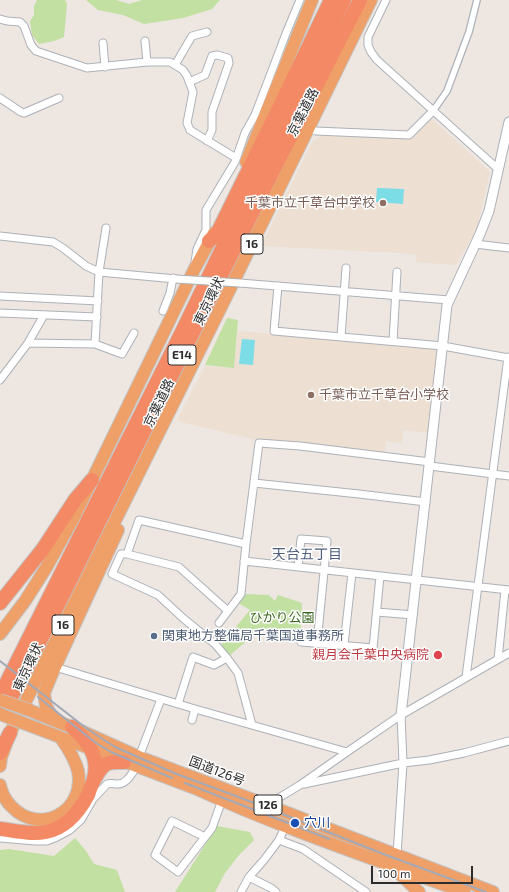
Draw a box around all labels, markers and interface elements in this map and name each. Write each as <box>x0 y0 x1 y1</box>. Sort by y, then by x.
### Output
street label: 京葉道路 <box>284 85 322 139</box>
place label: 千葉市立千草台中学校 <box>245 195 375 211</box>
marker: 千葉市立千草台中学校 <box>378 198 388 208</box>
road number: 16 <box>241 234 263 254</box>
street label: 東京環状 <box>191 274 227 328</box>
road number: E14 <box>168 345 196 365</box>
street label: 京葉道路 <box>141 376 177 430</box>
place label: 千葉市立千草台小学校 <box>319 387 449 403</box>
marker: 千葉市立千草台小学校 <box>306 390 316 400</box>
district label: 天台五丁目 <box>272 546 342 562</box>
park label: ひかり公園 <box>250 610 314 626</box>
road number: 16 <box>52 615 74 635</box>
place label: 関東地方整備局千葉国道事務所 <box>162 628 344 644</box>
marker: 関東地方整備局千葉国道事務所 <box>149 631 159 641</box>
street label: 東京環状 <box>10 640 46 694</box>
place label: 親月会千葉中央病院 <box>312 647 429 663</box>
marker: 親月会千葉中央病院 <box>432 649 444 661</box>
street label: 国道126号 <box>187 753 247 789</box>
road number: 126 <box>254 795 282 815</box>
place label: 穴川 <box>304 815 330 831</box>
marker: 穴川 <box>289 817 301 829</box>
scale bar <box>373 858 475 884</box>
text: 100 m <box>378 866 410 880</box>

